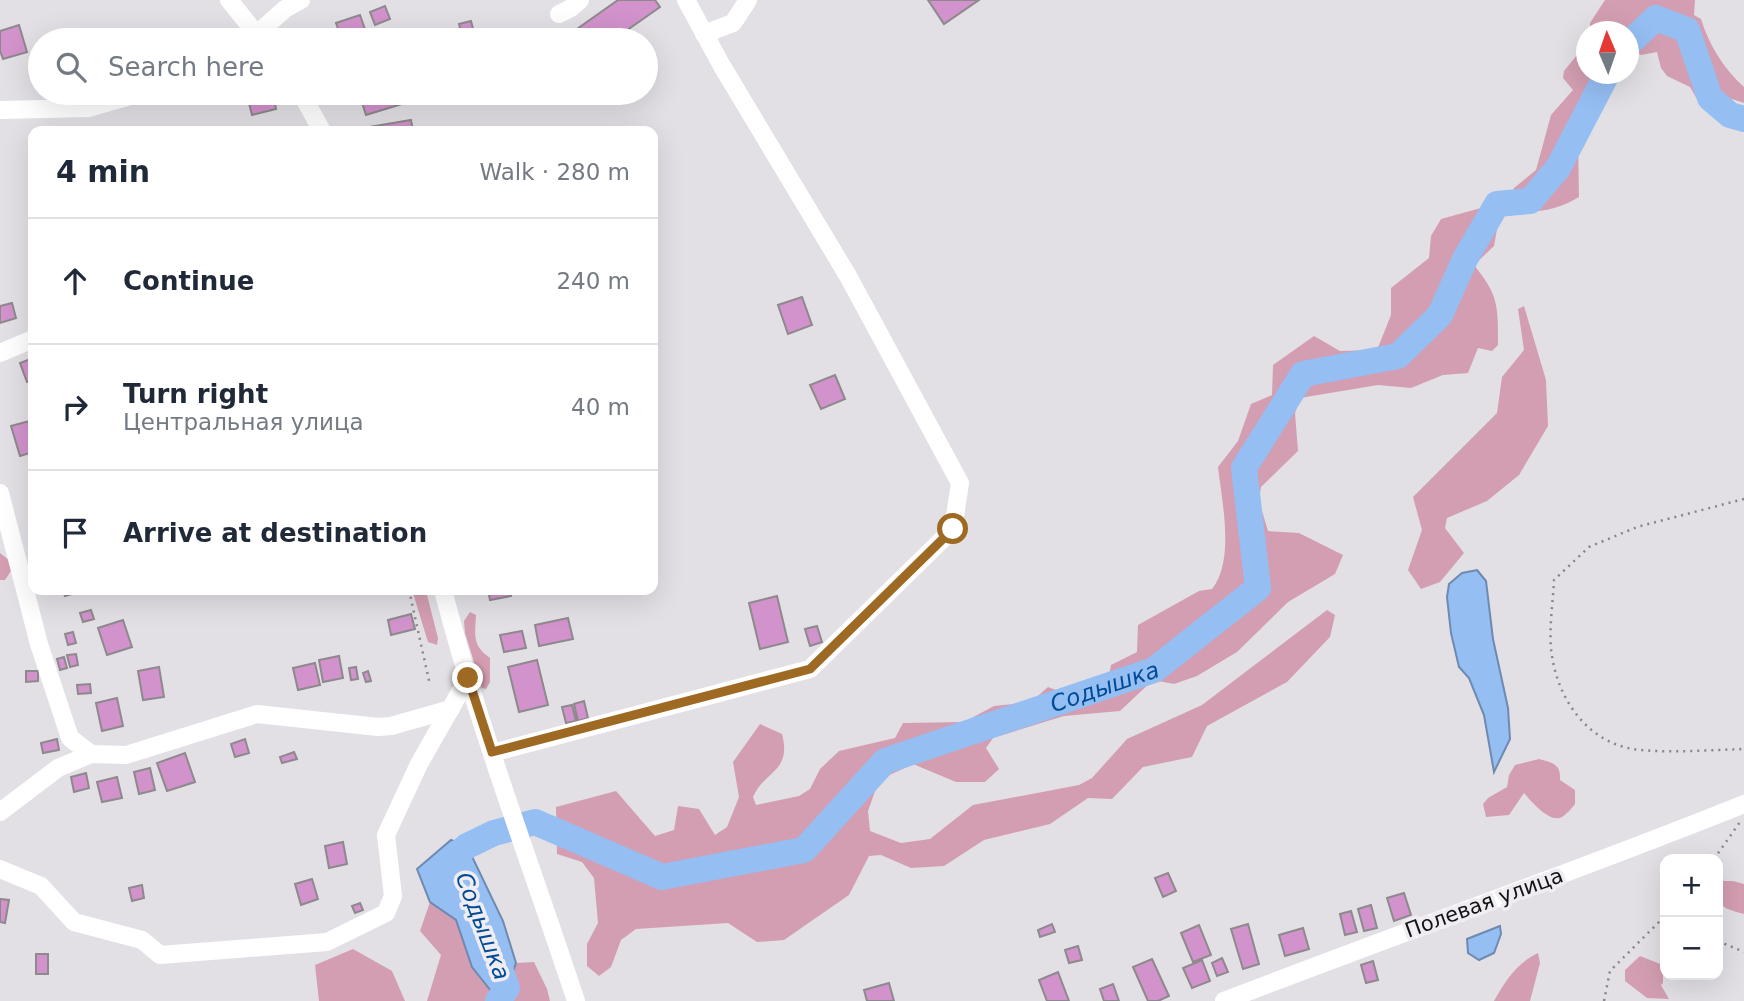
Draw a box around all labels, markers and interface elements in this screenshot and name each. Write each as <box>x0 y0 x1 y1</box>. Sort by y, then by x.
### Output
north arrow <box>1576 21 1639 84</box>
search box <box>28 28 658 105</box>
icon: search <box>52 48 90 86</box>
text: Search here <box>108 52 264 82</box>
text: 4 min <box>56 154 150 189</box>
text: Walk · 280 m <box>479 159 630 185</box>
icon: ahead <box>56 262 94 300</box>
text: Continue <box>123 266 254 296</box>
text: 240 m <box>556 268 630 294</box>
text: Turn right <box>123 379 268 409</box>
icon: right <box>56 388 94 426</box>
text: 40 m <box>571 394 630 420</box>
text: Центральная улица <box>123 409 364 435</box>
route start <box>937 513 968 544</box>
icon: arrive <box>56 514 94 552</box>
text: Arrive at destination <box>123 518 427 548</box>
water label: Содышка <box>1047 656 1162 717</box>
route end <box>452 662 483 693</box>
map controls <box>1660 854 1723 980</box>
button: + <box>1660 854 1723 917</box>
street label: Полевая улица <box>1402 863 1566 943</box>
water label: Содышка <box>451 868 515 984</box>
button: − <box>1660 917 1723 980</box>

